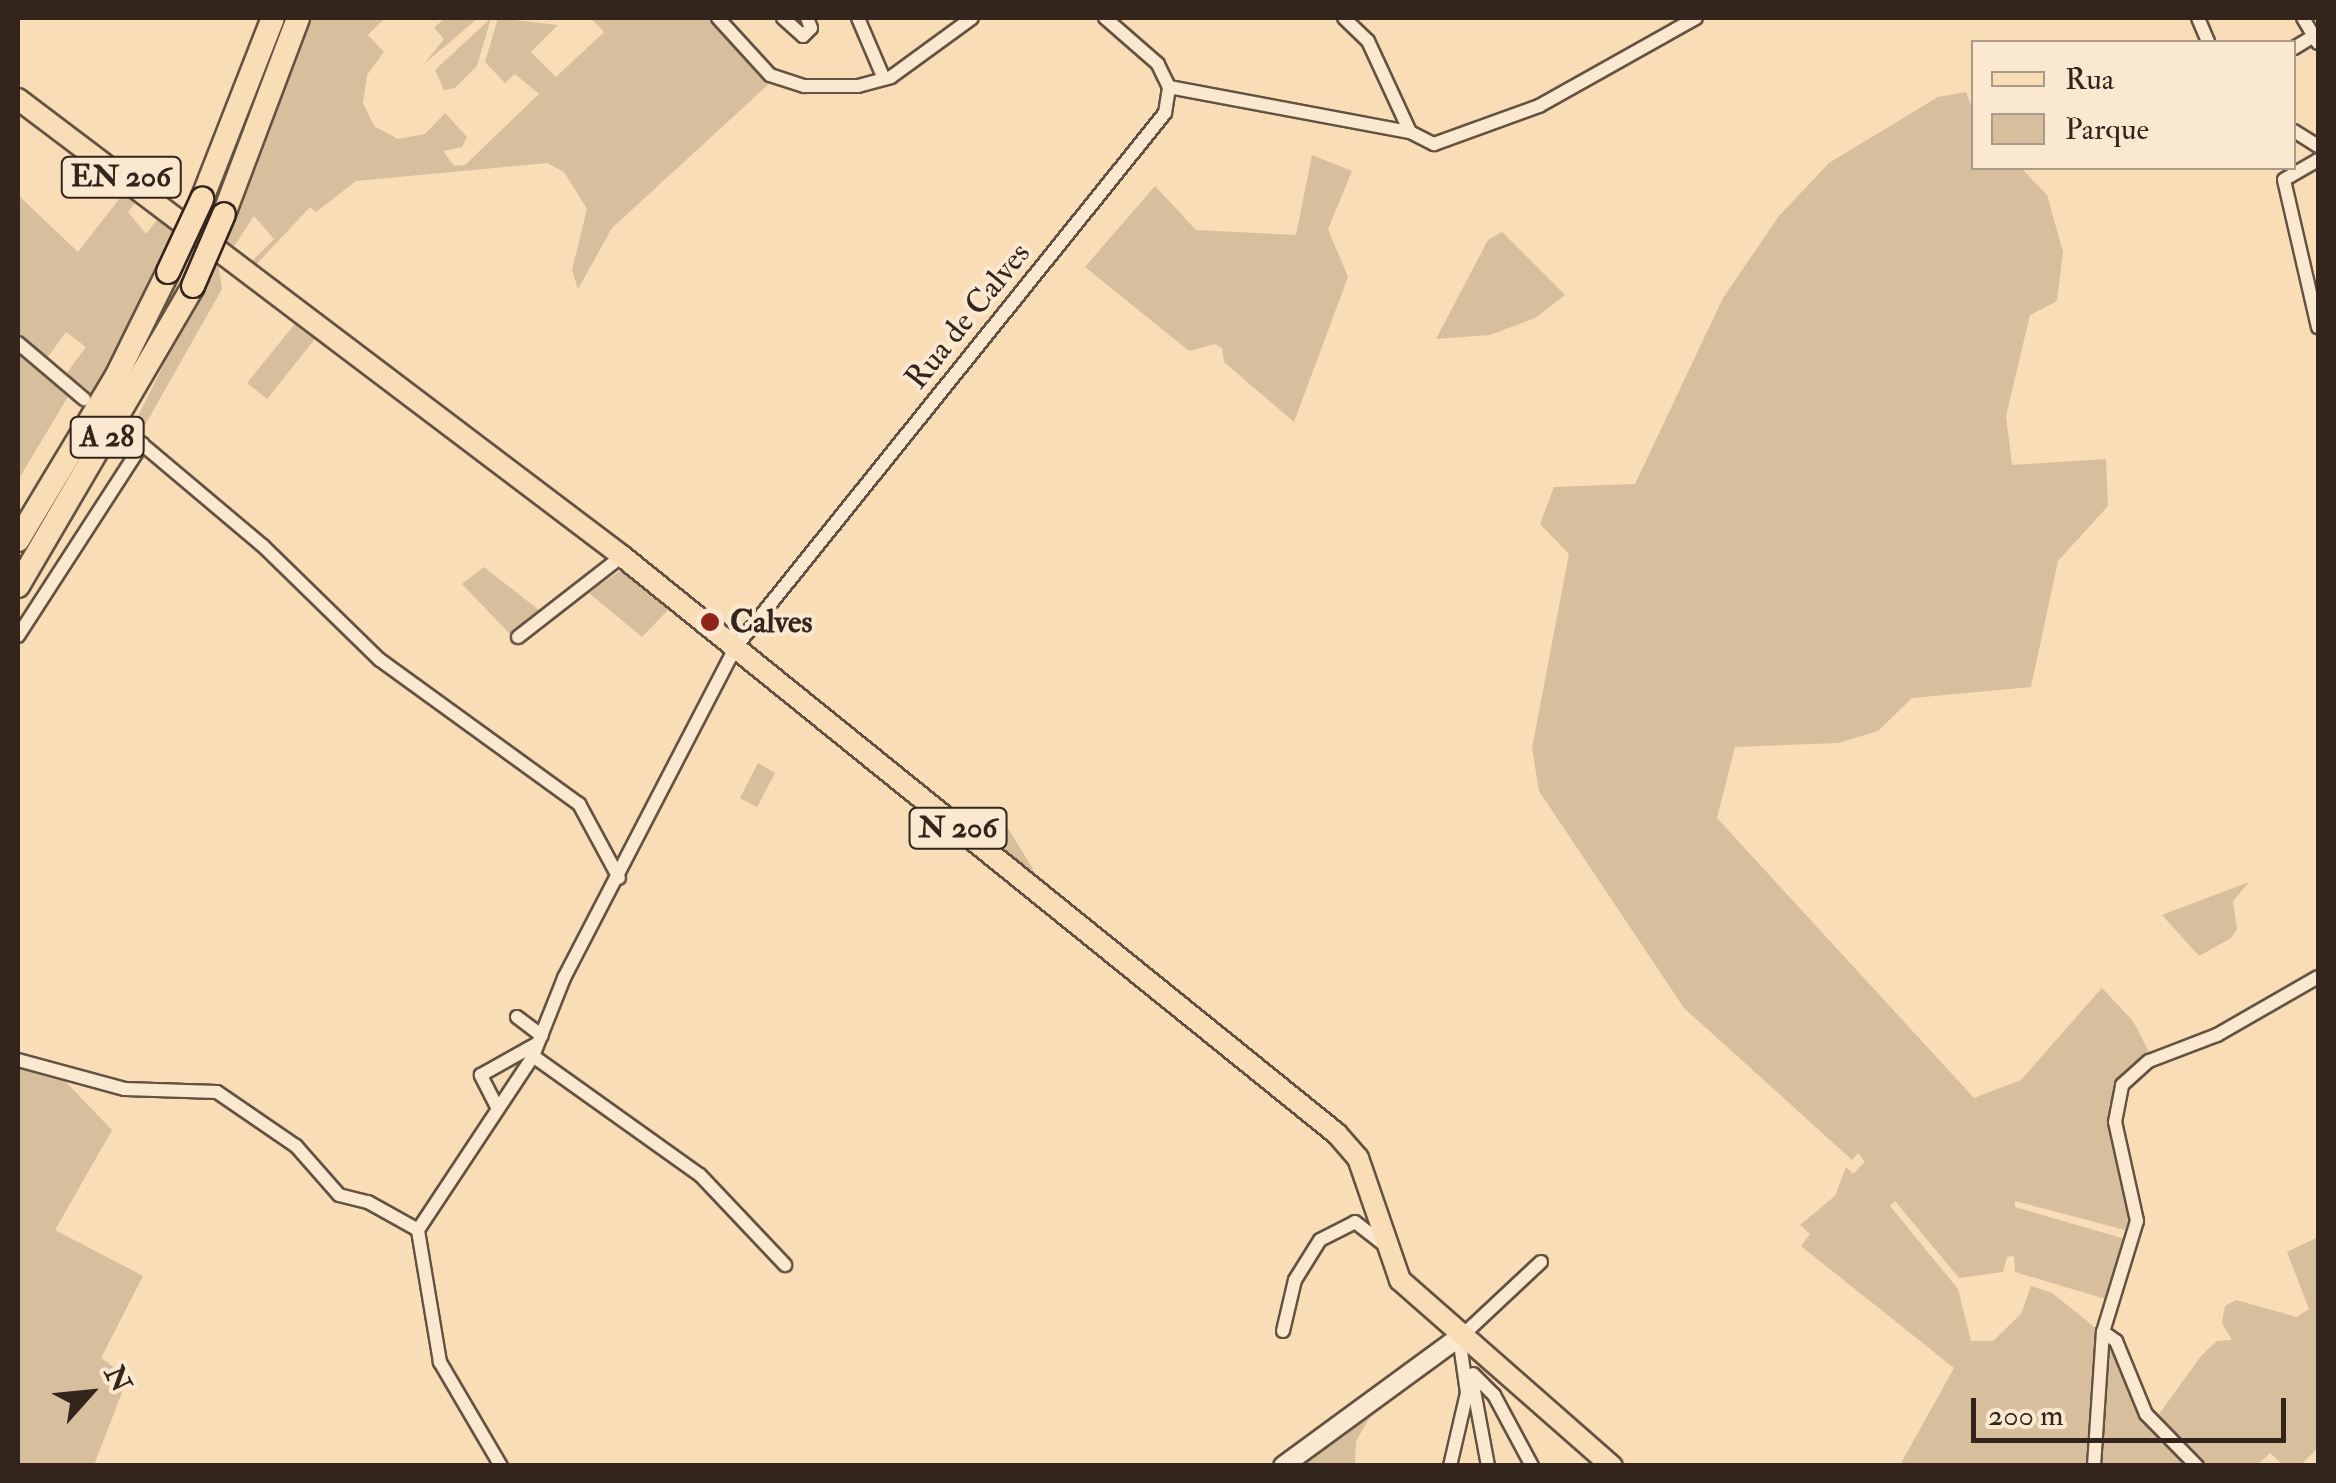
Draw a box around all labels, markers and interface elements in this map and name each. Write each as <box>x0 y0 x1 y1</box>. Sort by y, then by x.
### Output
legend <box>1971 40 2296 170</box>
text: Rua <box>2065 61 2114 98</box>
text: Parque <box>2065 111 2149 148</box>
road number: EN 206 <box>58 152 184 202</box>
street label: Rua de Calves <box>897 235 1039 397</box>
road number: A 28 <box>70 412 144 462</box>
place label: Calves <box>730 603 812 641</box>
marker: Calves <box>699 611 721 633</box>
road number: N 206 <box>908 803 1008 853</box>
north arrow <box>40 1343 140 1443</box>
text: N <box>96 1360 138 1398</box>
scale bar <box>1976 1378 2291 1440</box>
text: 200 m <box>1988 1397 2064 1434</box>

